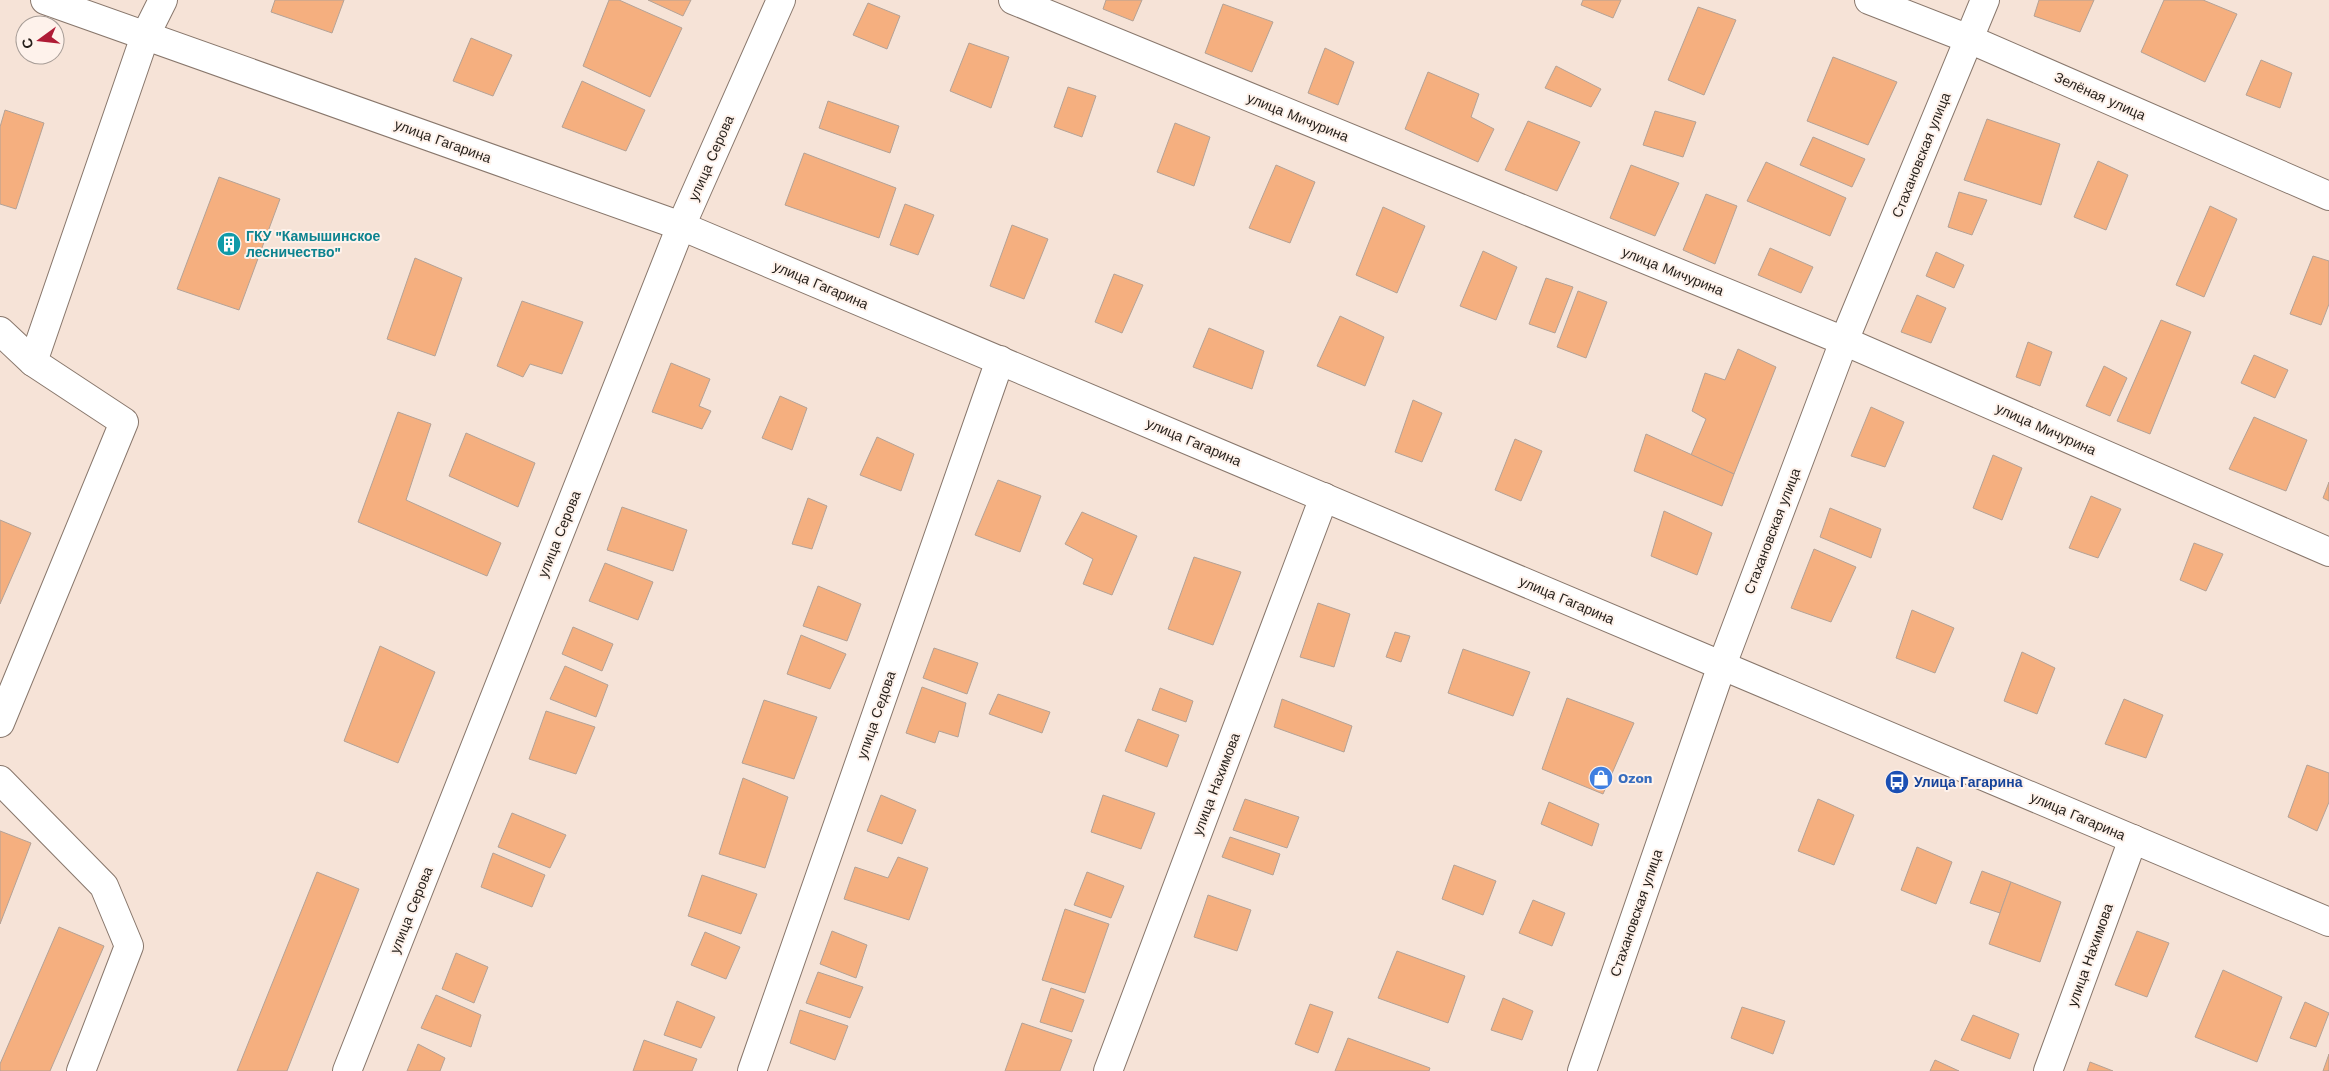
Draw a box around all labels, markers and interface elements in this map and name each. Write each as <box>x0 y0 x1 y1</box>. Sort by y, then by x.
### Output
north arrow <box>15 15 65 65</box>
text: С <box>18 36 36 50</box>
street label: Зелёная улица <box>2052 69 2148 123</box>
street label: улица Мичурина <box>1245 89 1351 145</box>
street label: Стахановская улица <box>1889 90 1954 220</box>
street label: улица Серова <box>685 113 737 203</box>
street label: улица Гагарина <box>393 116 494 166</box>
place label: ГКУ "Камышинское лесничество" <box>246 228 381 260</box>
building icon: ГКУ "Камышинское лесничество" <box>216 231 242 257</box>
street label: улица Мичурина <box>1620 243 1726 299</box>
street label: улица Гагарина <box>771 258 871 312</box>
street label: улица Мичурина <box>1993 400 2099 458</box>
street label: улица Гагарина <box>1144 415 1244 469</box>
street label: Стахановская улица <box>1741 466 1803 596</box>
street label: улица Серова <box>534 488 584 580</box>
street label: улица Гагарина <box>1517 573 1617 627</box>
street label: улица Седова <box>853 669 899 761</box>
street label: улица Нахимова <box>1189 730 1243 837</box>
shop icon: Ozon <box>1588 765 1614 791</box>
bus stop icon: Улица Гагарина <box>1884 769 1910 795</box>
place label: Ozon <box>1618 770 1653 786</box>
place label: Улица Гагарина <box>1914 774 2023 790</box>
street label: улица Гагарина <box>2028 789 2128 843</box>
street label: Стахановская улица <box>1607 847 1665 979</box>
street label: улица Серова <box>386 864 436 956</box>
street label: улица Нахимова <box>2064 901 2116 1009</box>

